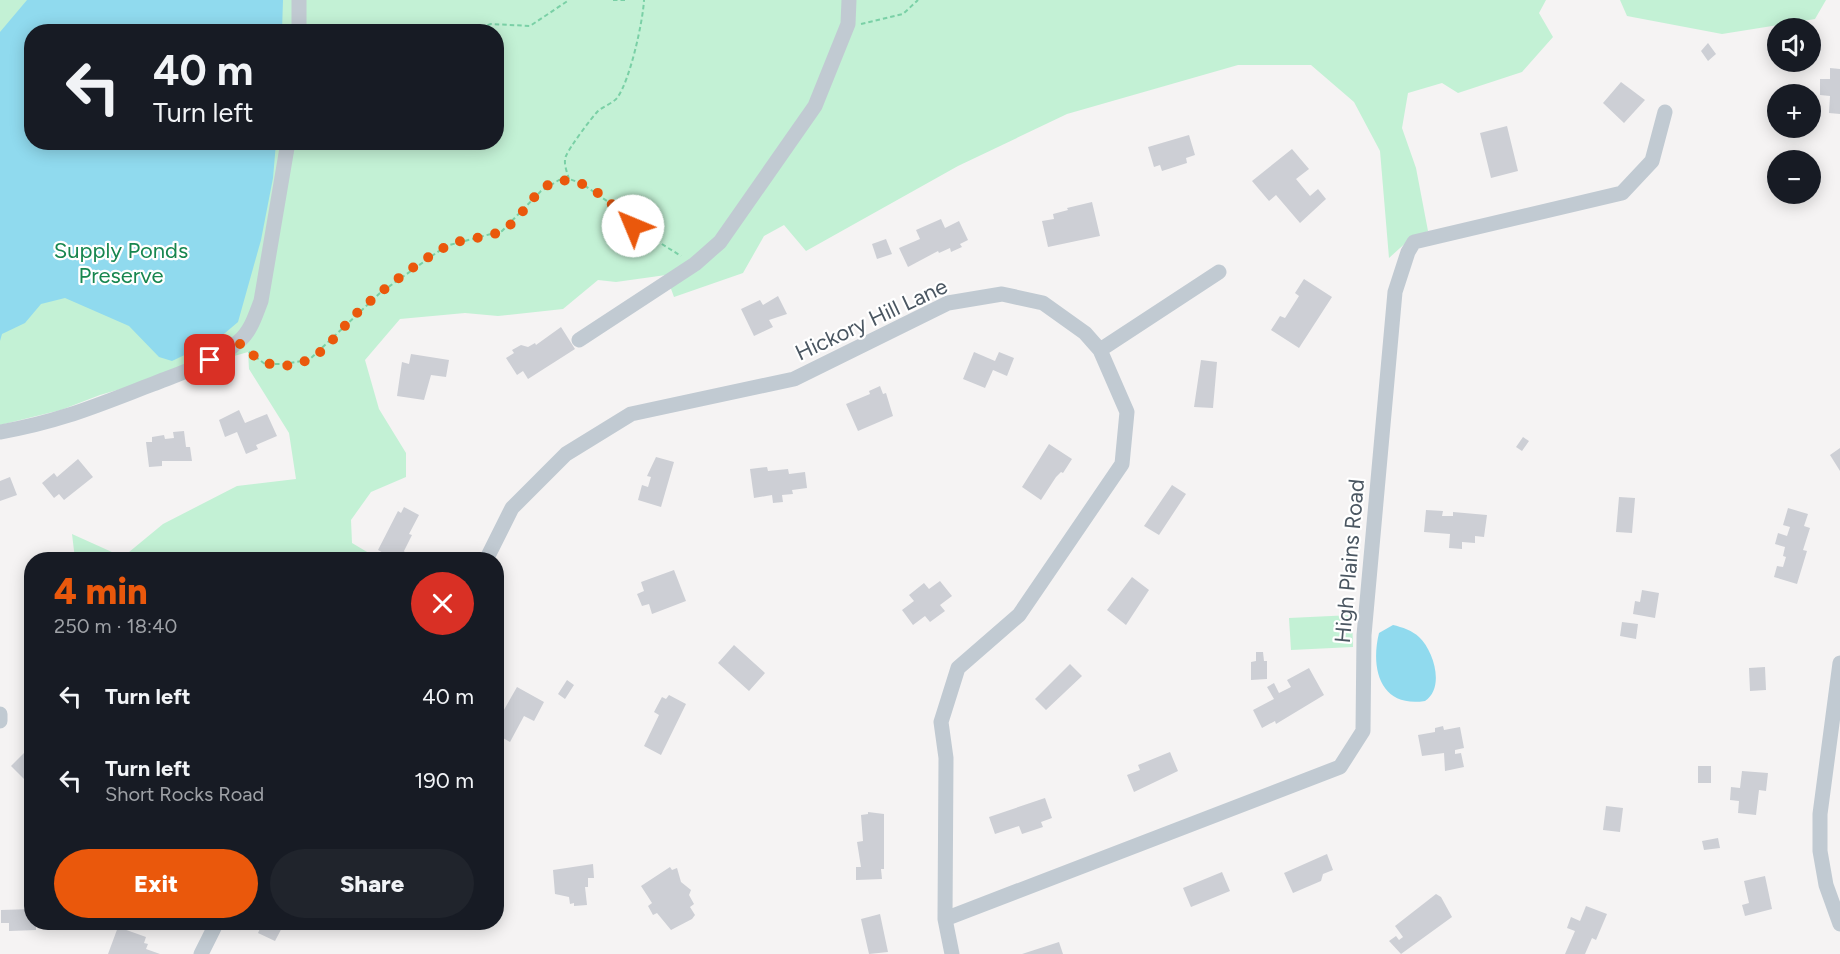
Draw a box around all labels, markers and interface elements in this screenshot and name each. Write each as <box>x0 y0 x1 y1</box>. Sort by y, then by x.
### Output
map controls <box>1767 18 1821 204</box>
button: sound <box>1767 18 1821 72</box>
text: 40 m <box>153 45 253 96</box>
icon: left <box>54 48 132 126</box>
button: + <box>1767 84 1821 138</box>
text: Turn left <box>153 96 253 129</box>
button: − <box>1767 150 1821 204</box>
position arrow <box>601 194 665 258</box>
park label: Supply Ponds Preserve <box>54 237 188 289</box>
street label: Hickory Hill Lane <box>791 272 952 367</box>
pin <box>184 334 235 385</box>
icon: arrive <box>193 343 226 376</box>
street label: High Plains Road <box>1329 478 1370 644</box>
text: 4 min <box>54 570 148 613</box>
button: close <box>411 572 474 635</box>
text: 250 m · 18:40 <box>54 614 177 638</box>
icon: left <box>54 680 87 713</box>
text: Turn left <box>105 683 191 710</box>
text: 40 m <box>422 683 474 710</box>
text: Turn left <box>105 755 191 782</box>
icon: left <box>54 764 87 797</box>
text: 190 m <box>414 767 474 794</box>
text: Short Rocks Road <box>105 782 264 806</box>
button: Exit <box>54 849 258 918</box>
button: Share <box>270 849 474 918</box>

